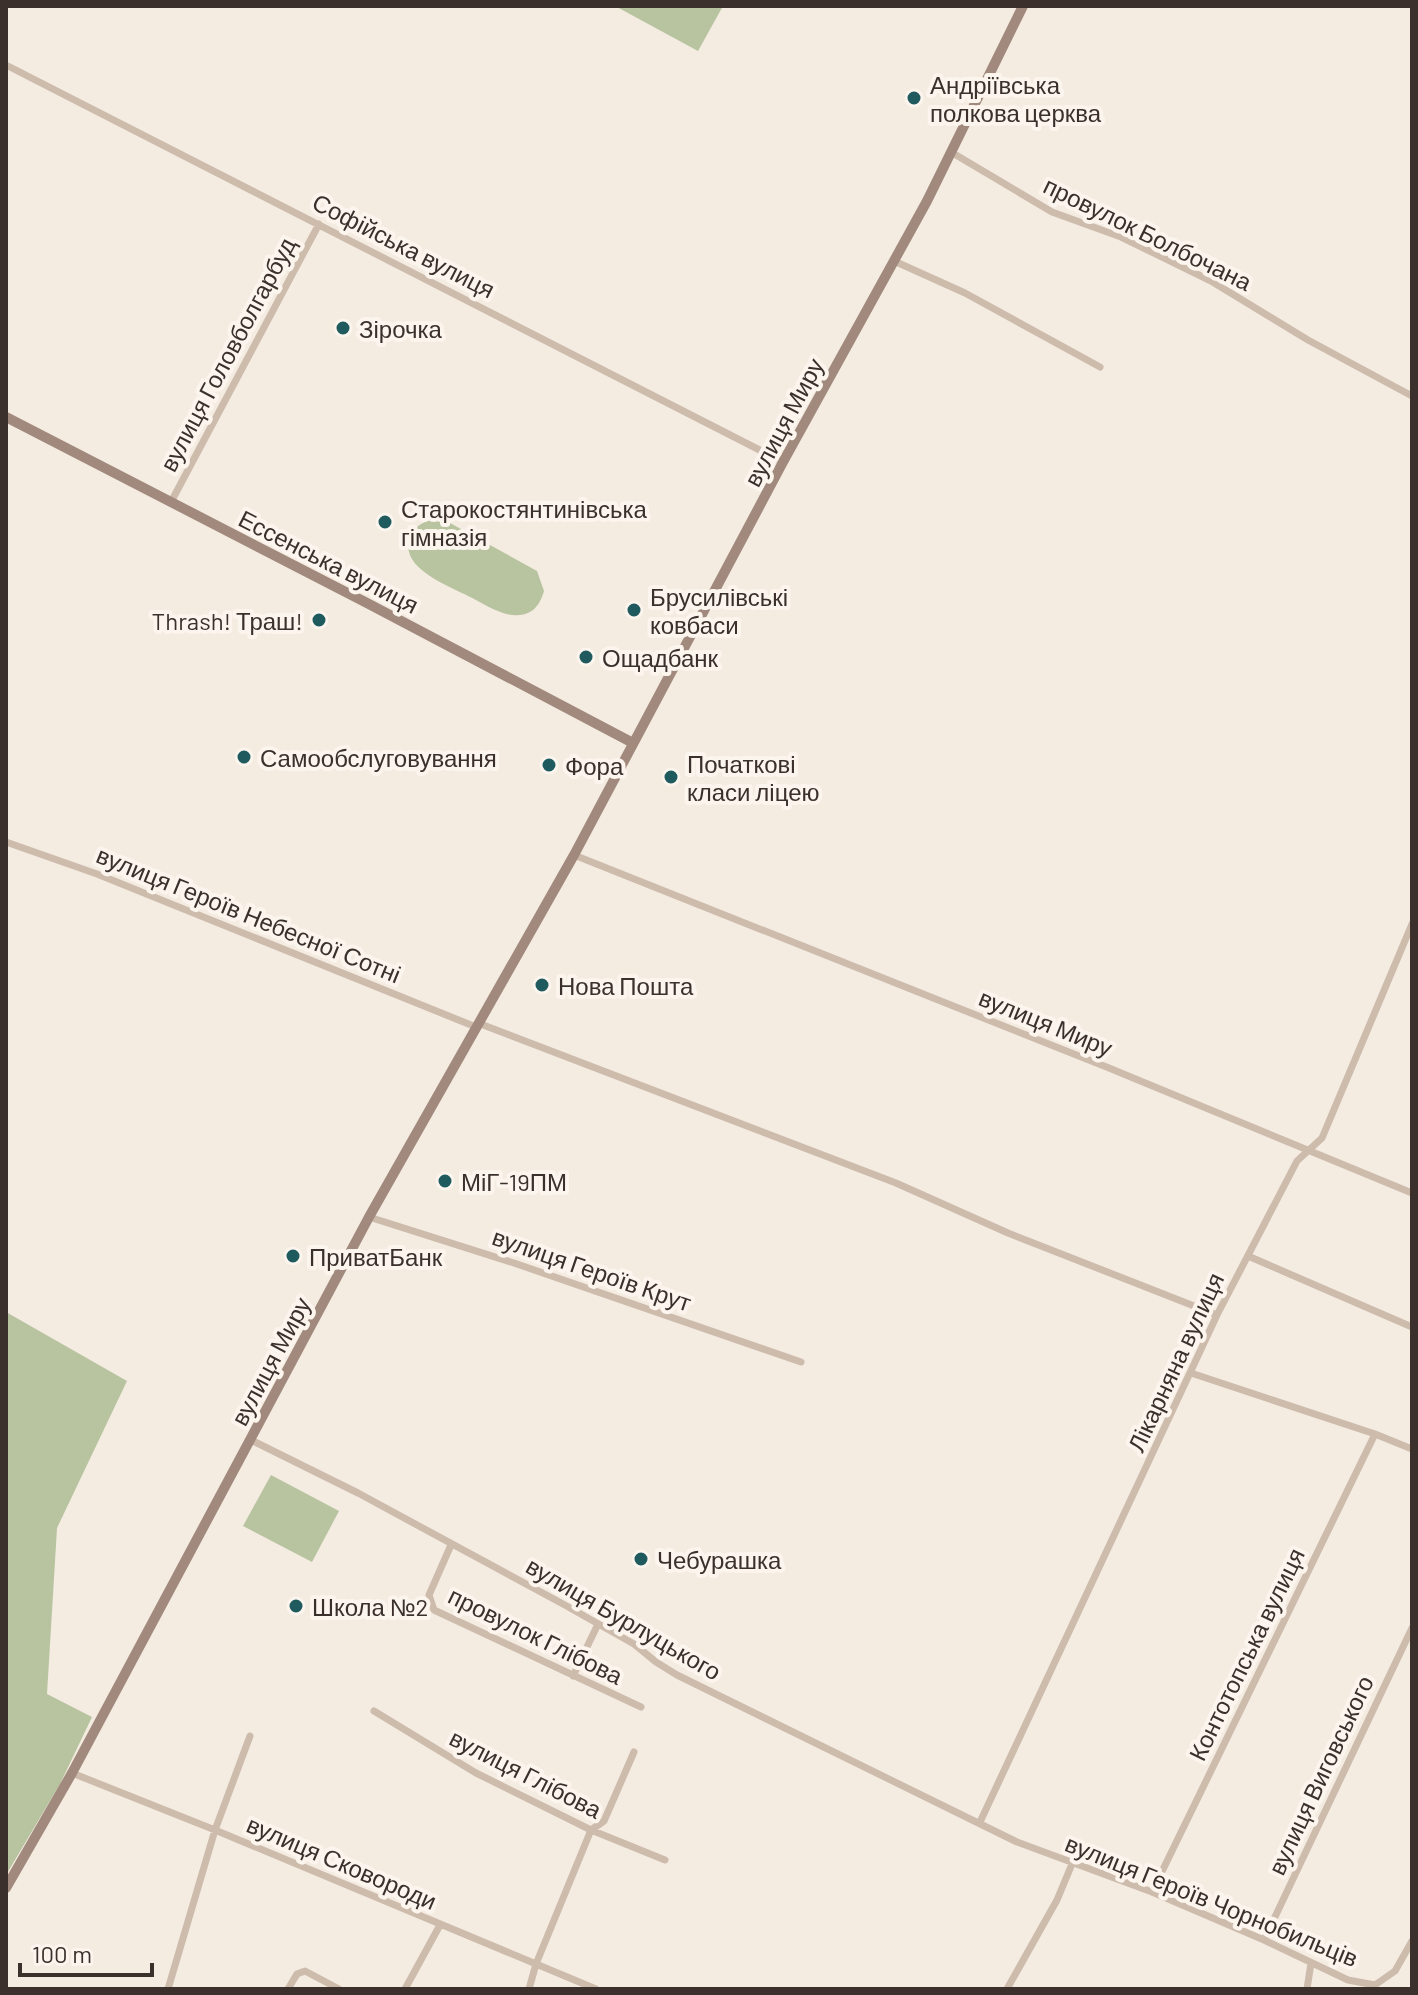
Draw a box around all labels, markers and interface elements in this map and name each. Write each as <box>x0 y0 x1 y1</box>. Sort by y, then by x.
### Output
place label: Андріївська полкова церква <box>930 70 1102 127</box>
marker: Андріївська полкова церква <box>905 89 923 107</box>
street label: провулок Болбочана <box>1039 170 1257 296</box>
street label: Софійська вулиця <box>308 187 500 303</box>
street label: вулиця Головболгарбуд <box>153 232 301 476</box>
place label: Зірочка <box>359 314 443 343</box>
marker: Зірочка <box>334 319 352 337</box>
street label: вулиця Миру <box>737 353 829 491</box>
place label: Старокостянтинівська гімназія <box>401 494 647 551</box>
street label: Ессенська вулиця <box>234 503 424 619</box>
marker: Старокостянтинівська гімназія <box>376 513 394 531</box>
place label: Брусилівські ковбаси <box>650 582 788 639</box>
marker: Брусилівські ковбаси <box>625 601 643 619</box>
place label: Thrash! Траш! <box>152 606 303 635</box>
marker: Thrash! Траш! <box>310 611 328 629</box>
place label: Ощадбанк <box>602 643 719 672</box>
marker: Ощадбанк <box>577 648 595 666</box>
place label: Самообслуговування <box>260 743 497 772</box>
marker: Самообслуговування <box>235 748 253 766</box>
place label: Початкові класи ліцею <box>687 749 820 806</box>
place label: Фора <box>565 751 624 780</box>
marker: Фора <box>540 756 558 774</box>
marker: Початкові класи ліцею <box>662 768 680 786</box>
street label: вулиця Героїв Небесної Сотні <box>93 840 405 988</box>
place label: Нова Пошта <box>558 971 694 1000</box>
marker: Нова Пошта <box>533 976 551 994</box>
street label: вулиця Миру <box>975 982 1117 1062</box>
place label: МіГ-19ПМ <box>461 1167 567 1196</box>
marker: МіГ-19ПМ <box>436 1172 454 1190</box>
street label: вулиця Героїв Крут <box>489 1221 695 1317</box>
place label: ПриватБанк <box>309 1242 443 1271</box>
marker: ПриватБанк <box>284 1247 302 1265</box>
street label: Лікарняна вулиця <box>1121 1268 1229 1456</box>
street label: вулиця Миру <box>224 1292 316 1430</box>
street label: Контотопська вулиця <box>1182 1543 1310 1765</box>
place label: Чебурашка <box>657 1545 782 1574</box>
street label: вулиця Бурлуцького <box>521 1550 727 1686</box>
marker: Чебурашка <box>632 1550 650 1568</box>
street label: провулок Глібова <box>444 1580 628 1690</box>
place label: Школа №2 <box>312 1592 428 1621</box>
marker: Школа №2 <box>287 1597 305 1615</box>
street label: вулиця Виговського <box>1261 1671 1379 1879</box>
street label: вулиця Глібова <box>445 1722 607 1824</box>
street label: вулиця Сковороди <box>243 1809 441 1915</box>
street label: вулиця Героїв Чорнобильців <box>1061 1828 1363 1972</box>
scale bar <box>20 1927 152 1977</box>
text: 100 m <box>32 1939 92 1968</box>

